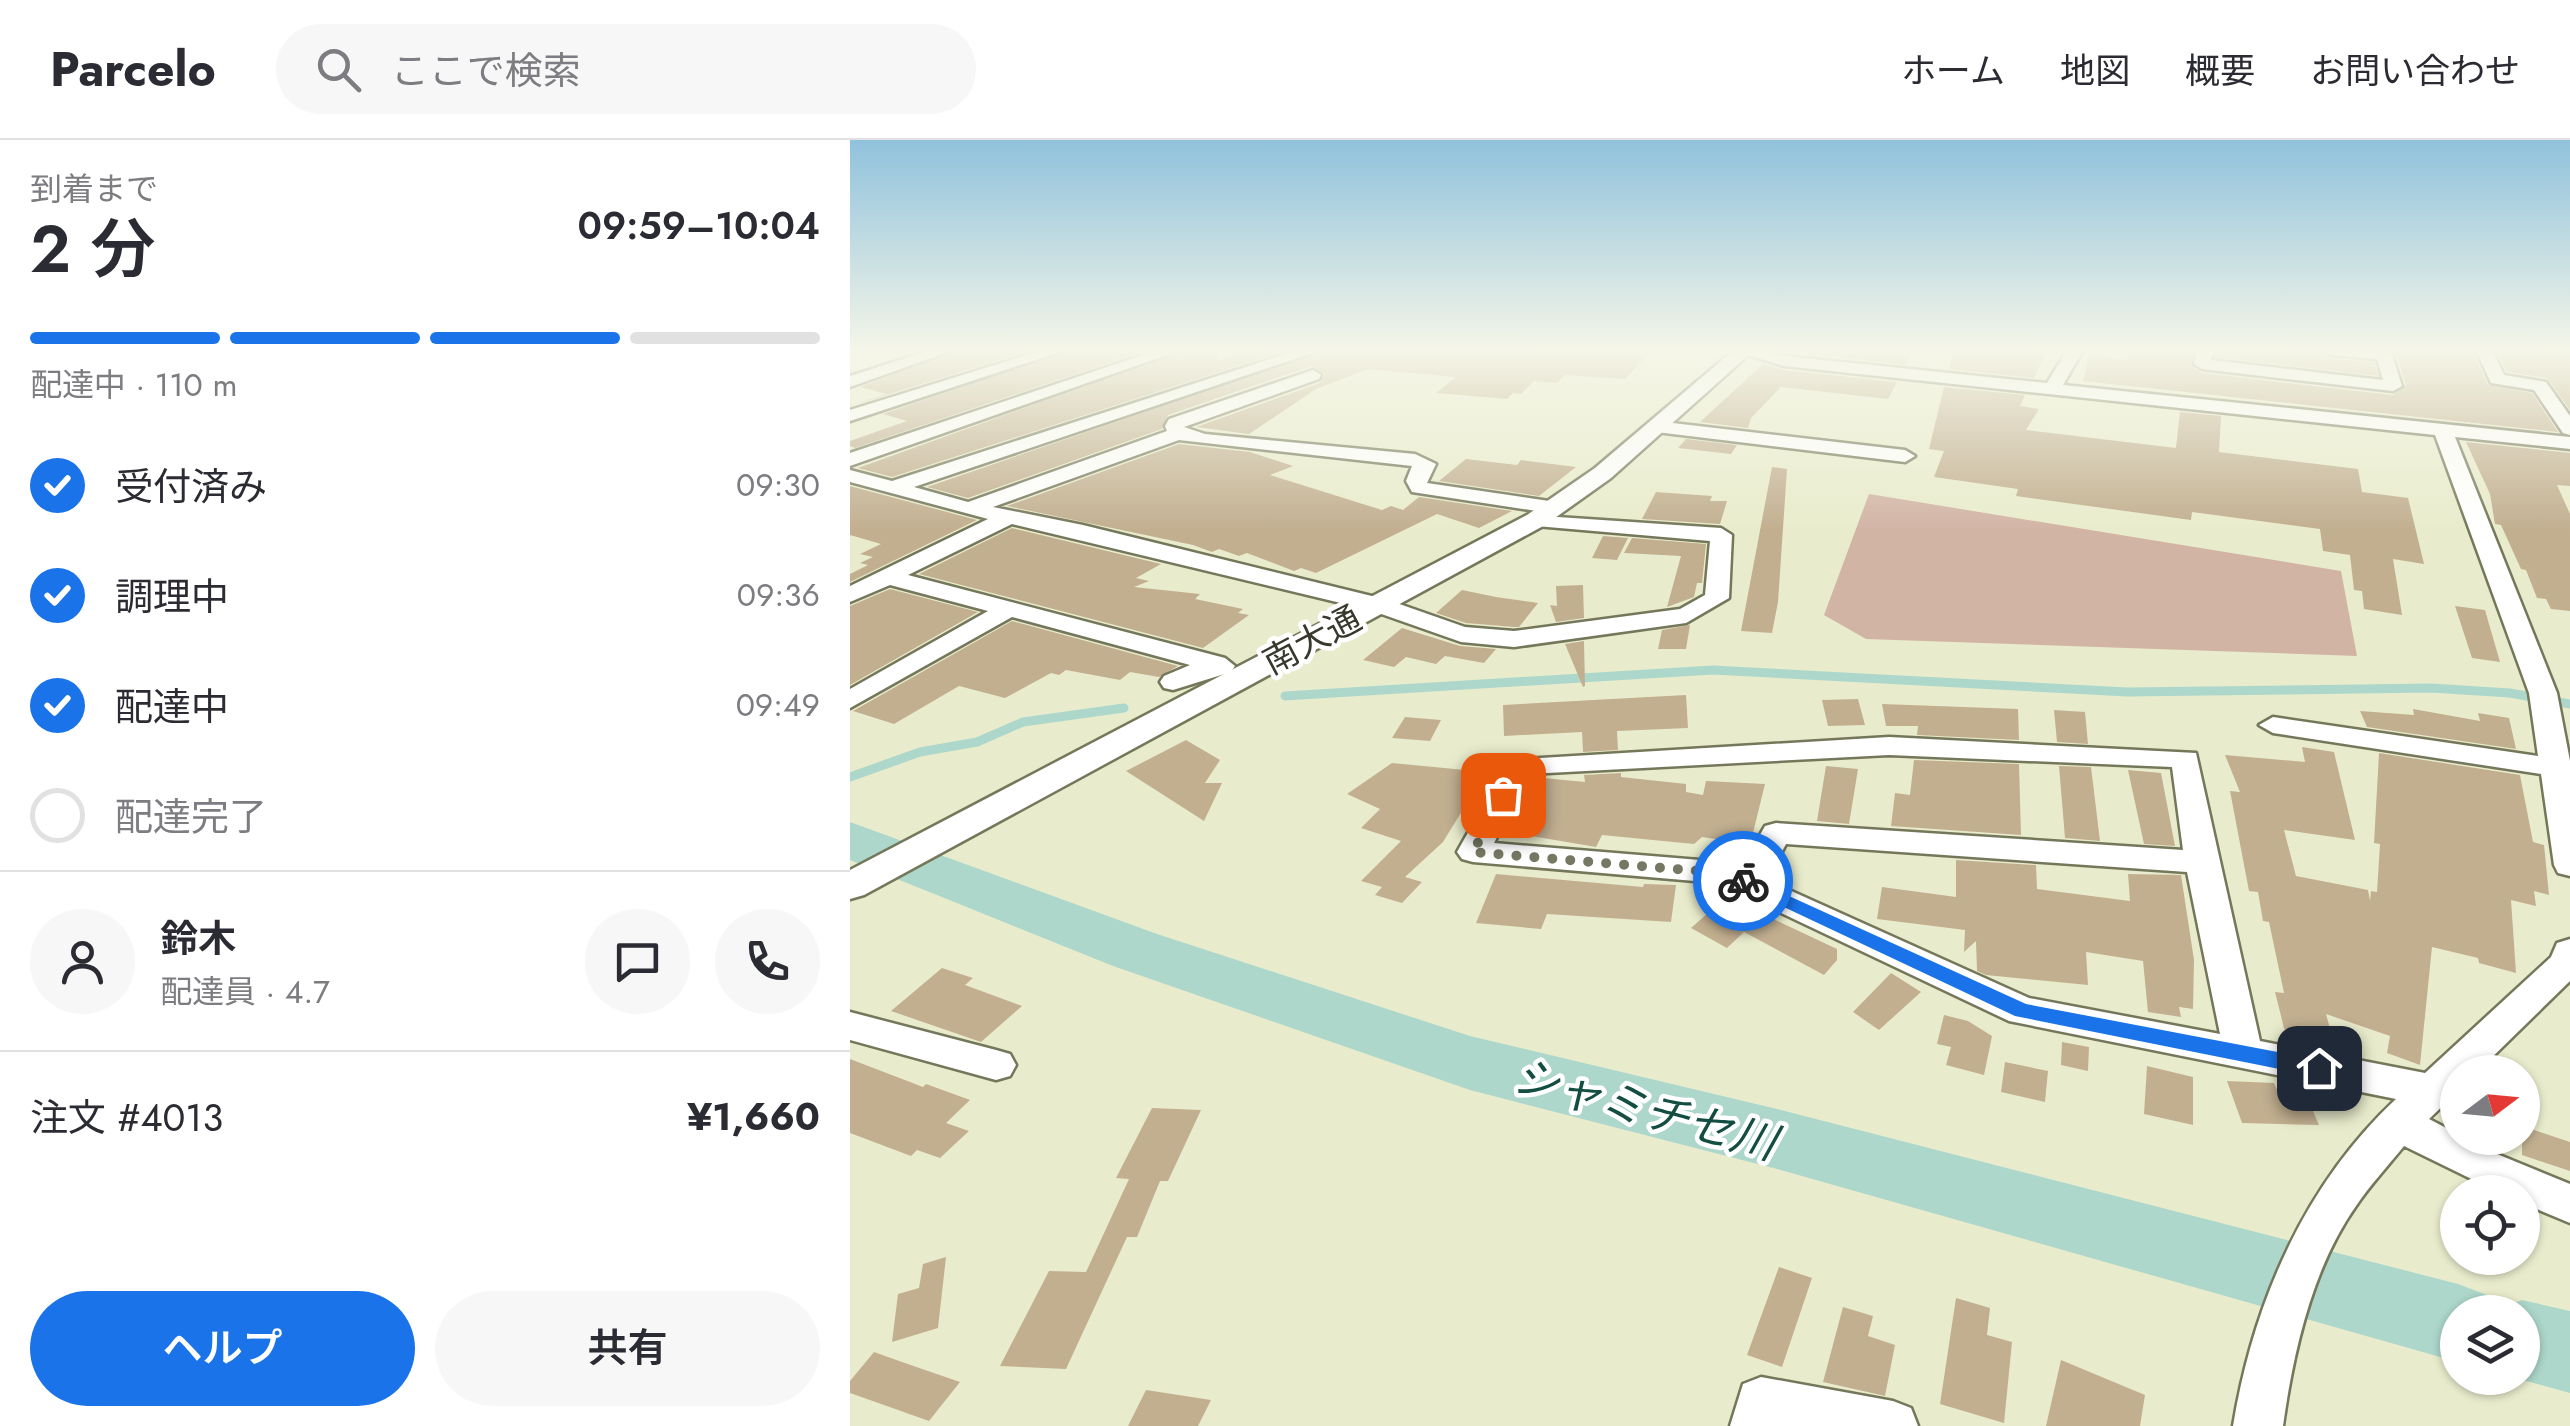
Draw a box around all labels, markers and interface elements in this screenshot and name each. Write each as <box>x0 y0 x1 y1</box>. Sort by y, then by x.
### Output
search box <box>276 24 976 114</box>
text: Parcelo <box>50 35 216 104</box>
icon: search <box>311 42 366 97</box>
text: ここで検索 <box>391 43 581 98</box>
text: ホーム <box>1901 46 2005 96</box>
text: 地図 <box>2060 46 2130 96</box>
text: 概要 <box>2185 46 2255 96</box>
text: お問い合わせ <box>2310 46 2520 96</box>
text: 到着まで <box>30 166 158 212</box>
text: 09:59–10:04 <box>577 198 820 253</box>
text: 2 分 <box>30 202 155 296</box>
text: 配達中 · 110 m <box>30 362 237 408</box>
icon: check <box>30 458 85 513</box>
text: 受付済み <box>115 459 267 514</box>
text: 09:30 <box>736 462 820 508</box>
icon: check <box>30 568 85 623</box>
text: 調理中 <box>115 569 229 624</box>
text: 09:36 <box>737 572 820 618</box>
street label: 南大通 <box>1254 593 1370 687</box>
icon: check <box>30 678 85 733</box>
text: 配達中 <box>115 679 229 734</box>
text: 09:49 <box>736 682 820 728</box>
pin <box>1461 753 1546 838</box>
icon: bag <box>1476 768 1531 823</box>
text: 配達完了 <box>115 789 267 844</box>
courier <box>1693 831 1793 931</box>
icon: bike <box>1716 854 1771 909</box>
button: person <box>30 909 135 1014</box>
button: chat <box>585 909 690 1014</box>
button: phone <box>715 909 820 1014</box>
text: 鈴木 <box>160 911 236 966</box>
text: 配達員 · 4.7 <box>160 969 330 1015</box>
pin <box>2277 1026 2362 1111</box>
icon: home <box>2292 1041 2347 1096</box>
water label: シャミチセ川 <box>1506 1043 1788 1177</box>
north arrow <box>2440 1055 2540 1155</box>
map controls <box>2440 1055 2540 1395</box>
text: ¥1,660 <box>687 1089 820 1144</box>
text: 注文 #4013 <box>30 1090 223 1145</box>
button: locate <box>2440 1175 2540 1275</box>
button: ヘルプ <box>30 1291 415 1406</box>
button: 共有 <box>435 1291 820 1406</box>
button: layers <box>2440 1295 2540 1395</box>

